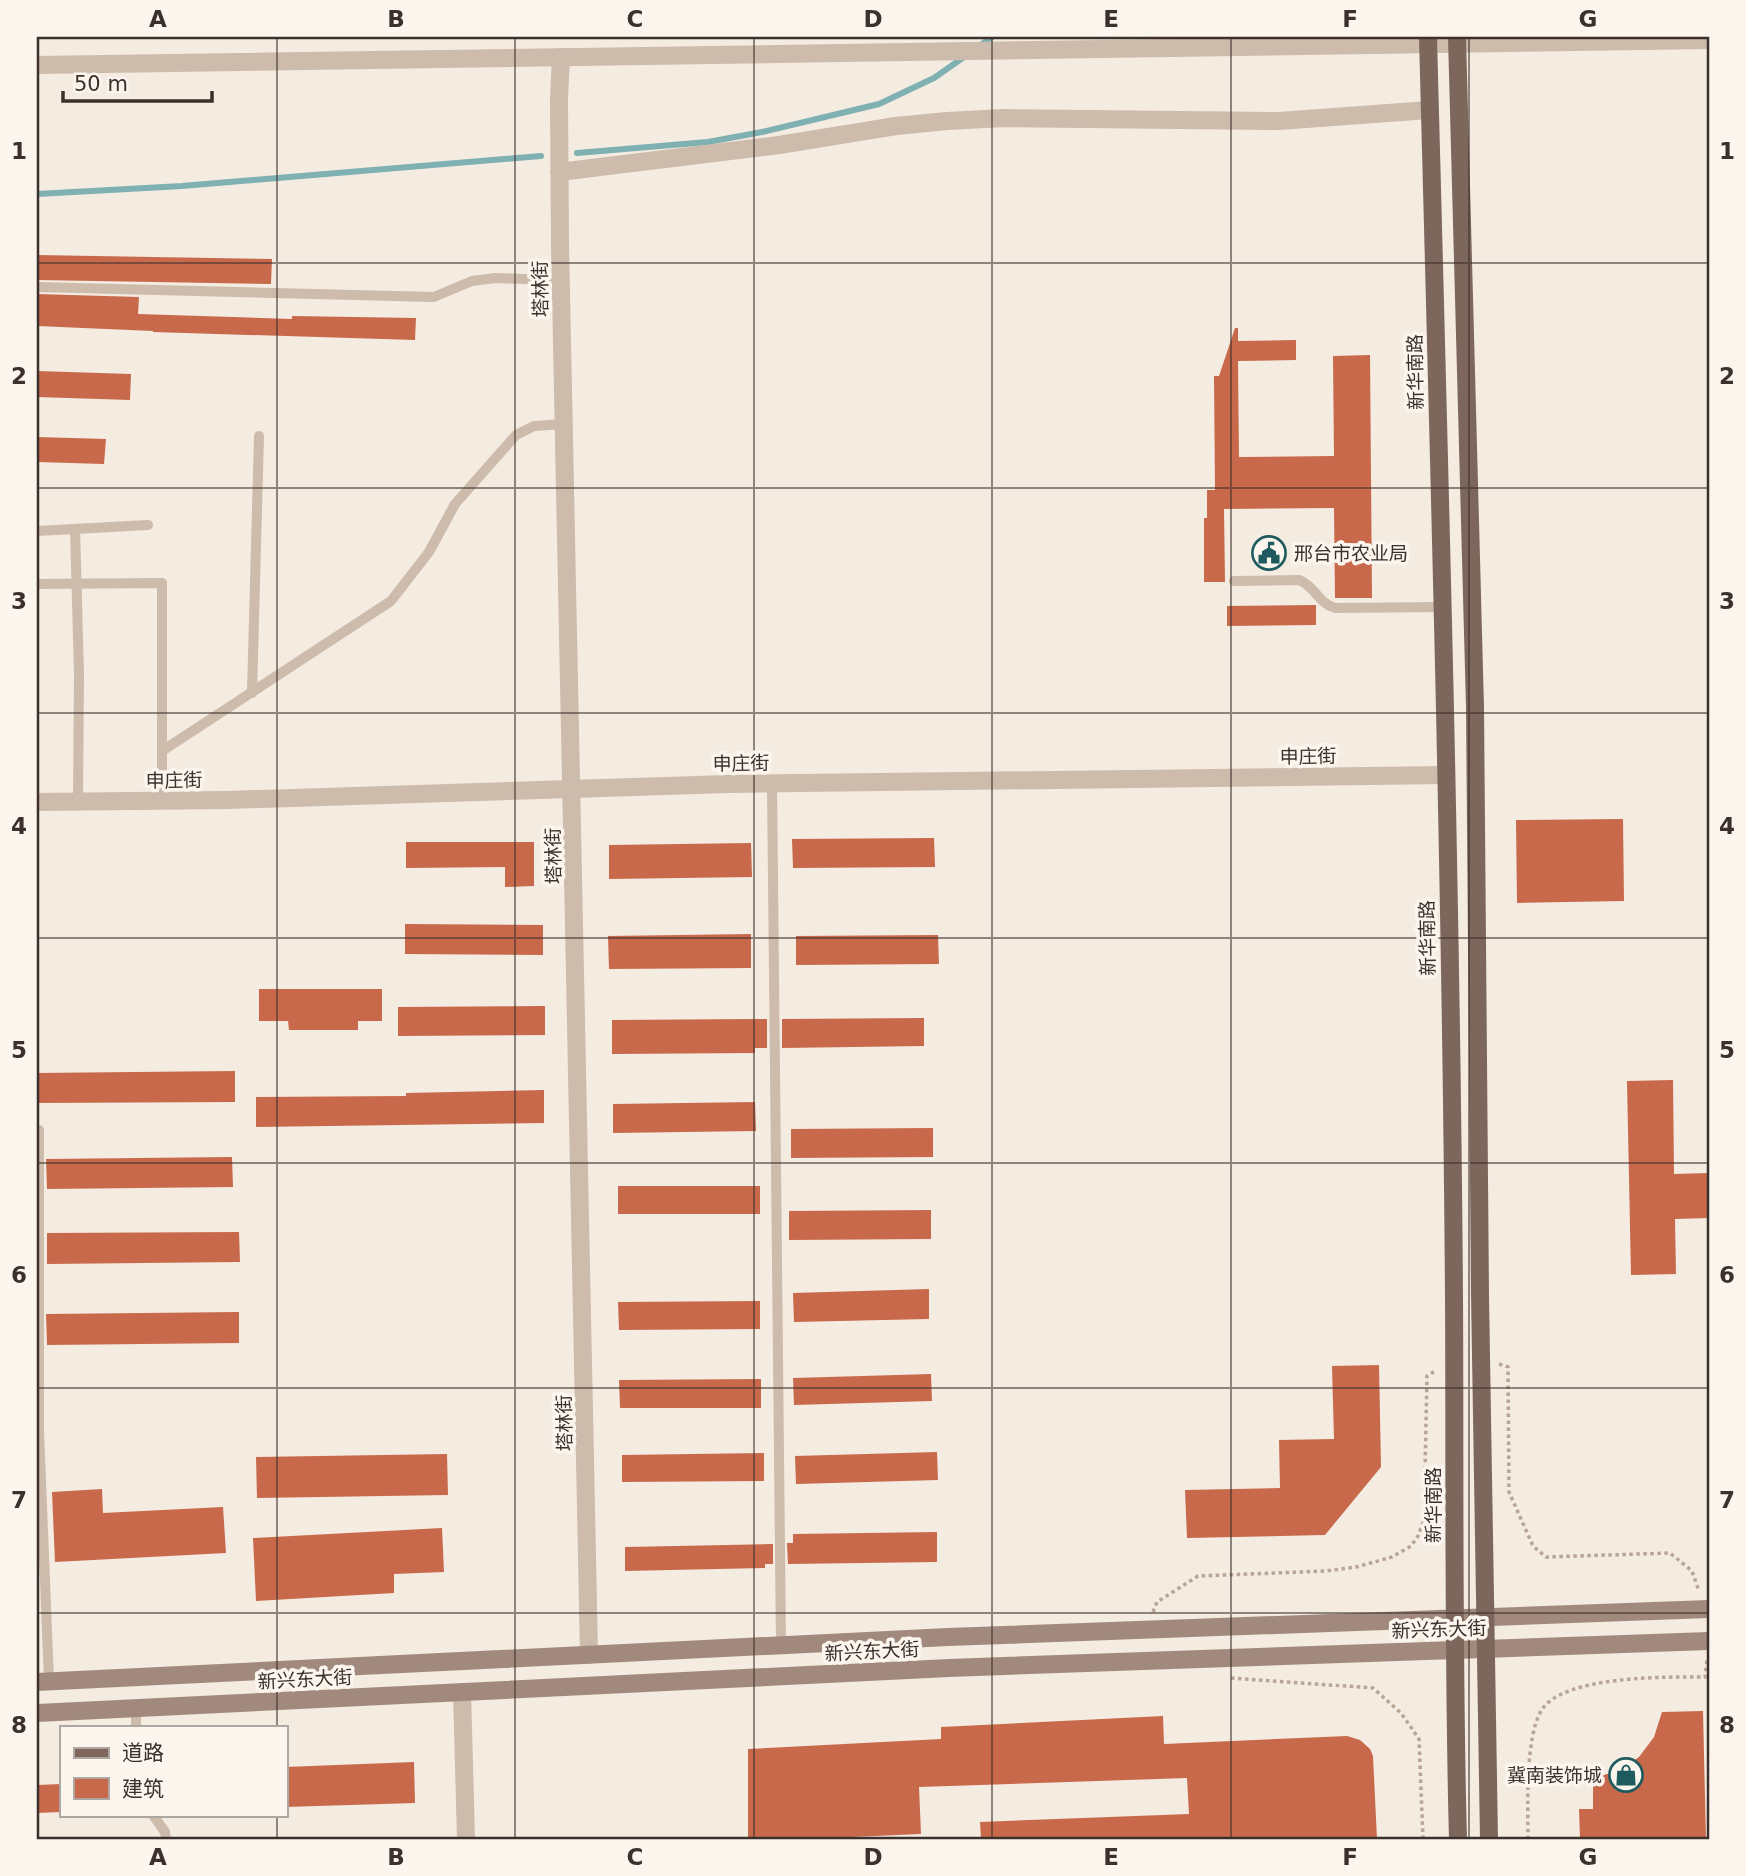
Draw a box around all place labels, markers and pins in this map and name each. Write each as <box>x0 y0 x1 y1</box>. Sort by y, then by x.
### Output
public building icon: 邢台市农业局 <box>1250 534 1288 572</box>
place label: 邢台市农业局 <box>1294 542 1408 564</box>
shop icon: 冀南装饰城 <box>1607 1756 1645 1794</box>
place label: 冀南装饰城 <box>1507 1764 1602 1786</box>

